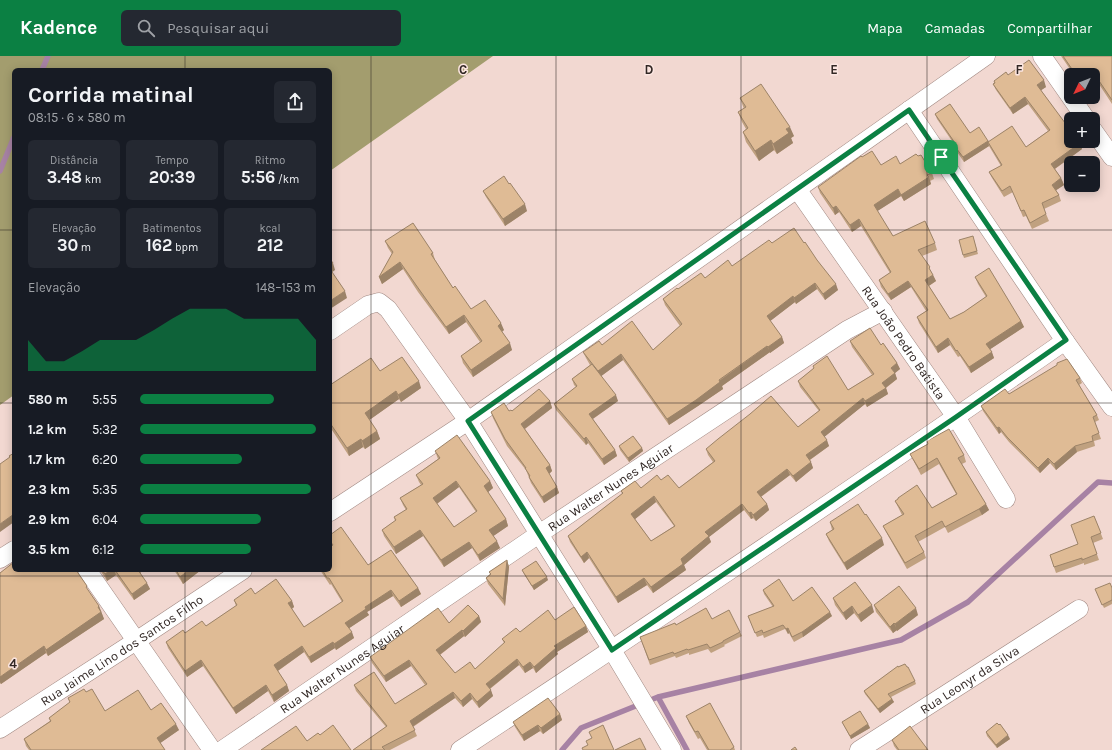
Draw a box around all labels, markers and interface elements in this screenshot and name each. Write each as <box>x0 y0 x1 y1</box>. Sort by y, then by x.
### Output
search box <box>121 10 401 46</box>
text: Kadence <box>20 17 97 39</box>
icon: search <box>135 17 157 39</box>
text: Pesquisar aqui <box>167 19 269 37</box>
text: Mapa <box>867 20 903 37</box>
text: Camadas <box>925 20 985 37</box>
text: Compartilhar <box>1007 20 1092 37</box>
text: C <box>459 62 467 77</box>
text: D <box>645 62 654 77</box>
text: E <box>830 62 838 77</box>
text: F <box>1015 62 1023 77</box>
north arrow <box>1064 68 1100 104</box>
map controls <box>1064 68 1100 192</box>
button: share <box>274 81 316 123</box>
text: Corrida matinal <box>28 82 194 108</box>
text: 08:15 · 6 × 580 m <box>28 110 126 125</box>
button: + <box>1064 112 1100 148</box>
pin <box>924 140 958 174</box>
icon: arrive <box>930 146 952 168</box>
text: Distância <box>50 154 98 167</box>
text: Tempo <box>155 154 189 167</box>
text: Ritmo <box>255 154 285 167</box>
button: − <box>1064 156 1100 192</box>
text: 3.48 <box>47 167 82 187</box>
text: 20:39 <box>149 167 195 187</box>
text: 5:56 <box>241 167 275 187</box>
text: km <box>82 173 101 186</box>
text: /km <box>275 173 299 186</box>
text: Elevação <box>52 222 96 235</box>
text: Batimentos <box>143 222 201 235</box>
text: kcal <box>259 222 281 235</box>
text: 30 <box>57 235 78 255</box>
text: 162 <box>146 235 172 255</box>
text: 212 <box>257 235 283 255</box>
text: m <box>78 241 91 254</box>
text: bpm <box>172 241 198 254</box>
text: Elevação <box>28 280 80 295</box>
text: 148–153 m <box>256 280 316 295</box>
street label: Rua João Pedro Batista <box>859 283 949 402</box>
text: 580 m <box>28 392 68 407</box>
text: 5:55 <box>92 392 117 407</box>
text: 1.2 km <box>28 422 67 437</box>
text: 5:32 <box>92 422 118 437</box>
street label: Rua Walter Nunes Aguiar <box>545 440 676 534</box>
text: 1.7 km <box>28 452 65 467</box>
text: 6:20 <box>92 452 118 467</box>
text: 2.3 km <box>28 482 70 497</box>
text: 5:35 <box>92 482 117 497</box>
text: 2.9 km <box>28 512 70 527</box>
text: 6:04 <box>92 512 117 527</box>
text: 3.5 km <box>28 542 70 557</box>
text: 6:12 <box>92 542 114 557</box>
street label: Rua Jaime Lino dos Santos Filho <box>37 591 206 708</box>
street label: Rua Walter Nunes Aguiar <box>277 621 407 716</box>
street label: Rua Leonyr da Silva <box>917 642 1022 717</box>
text: 4 <box>9 656 17 671</box>

